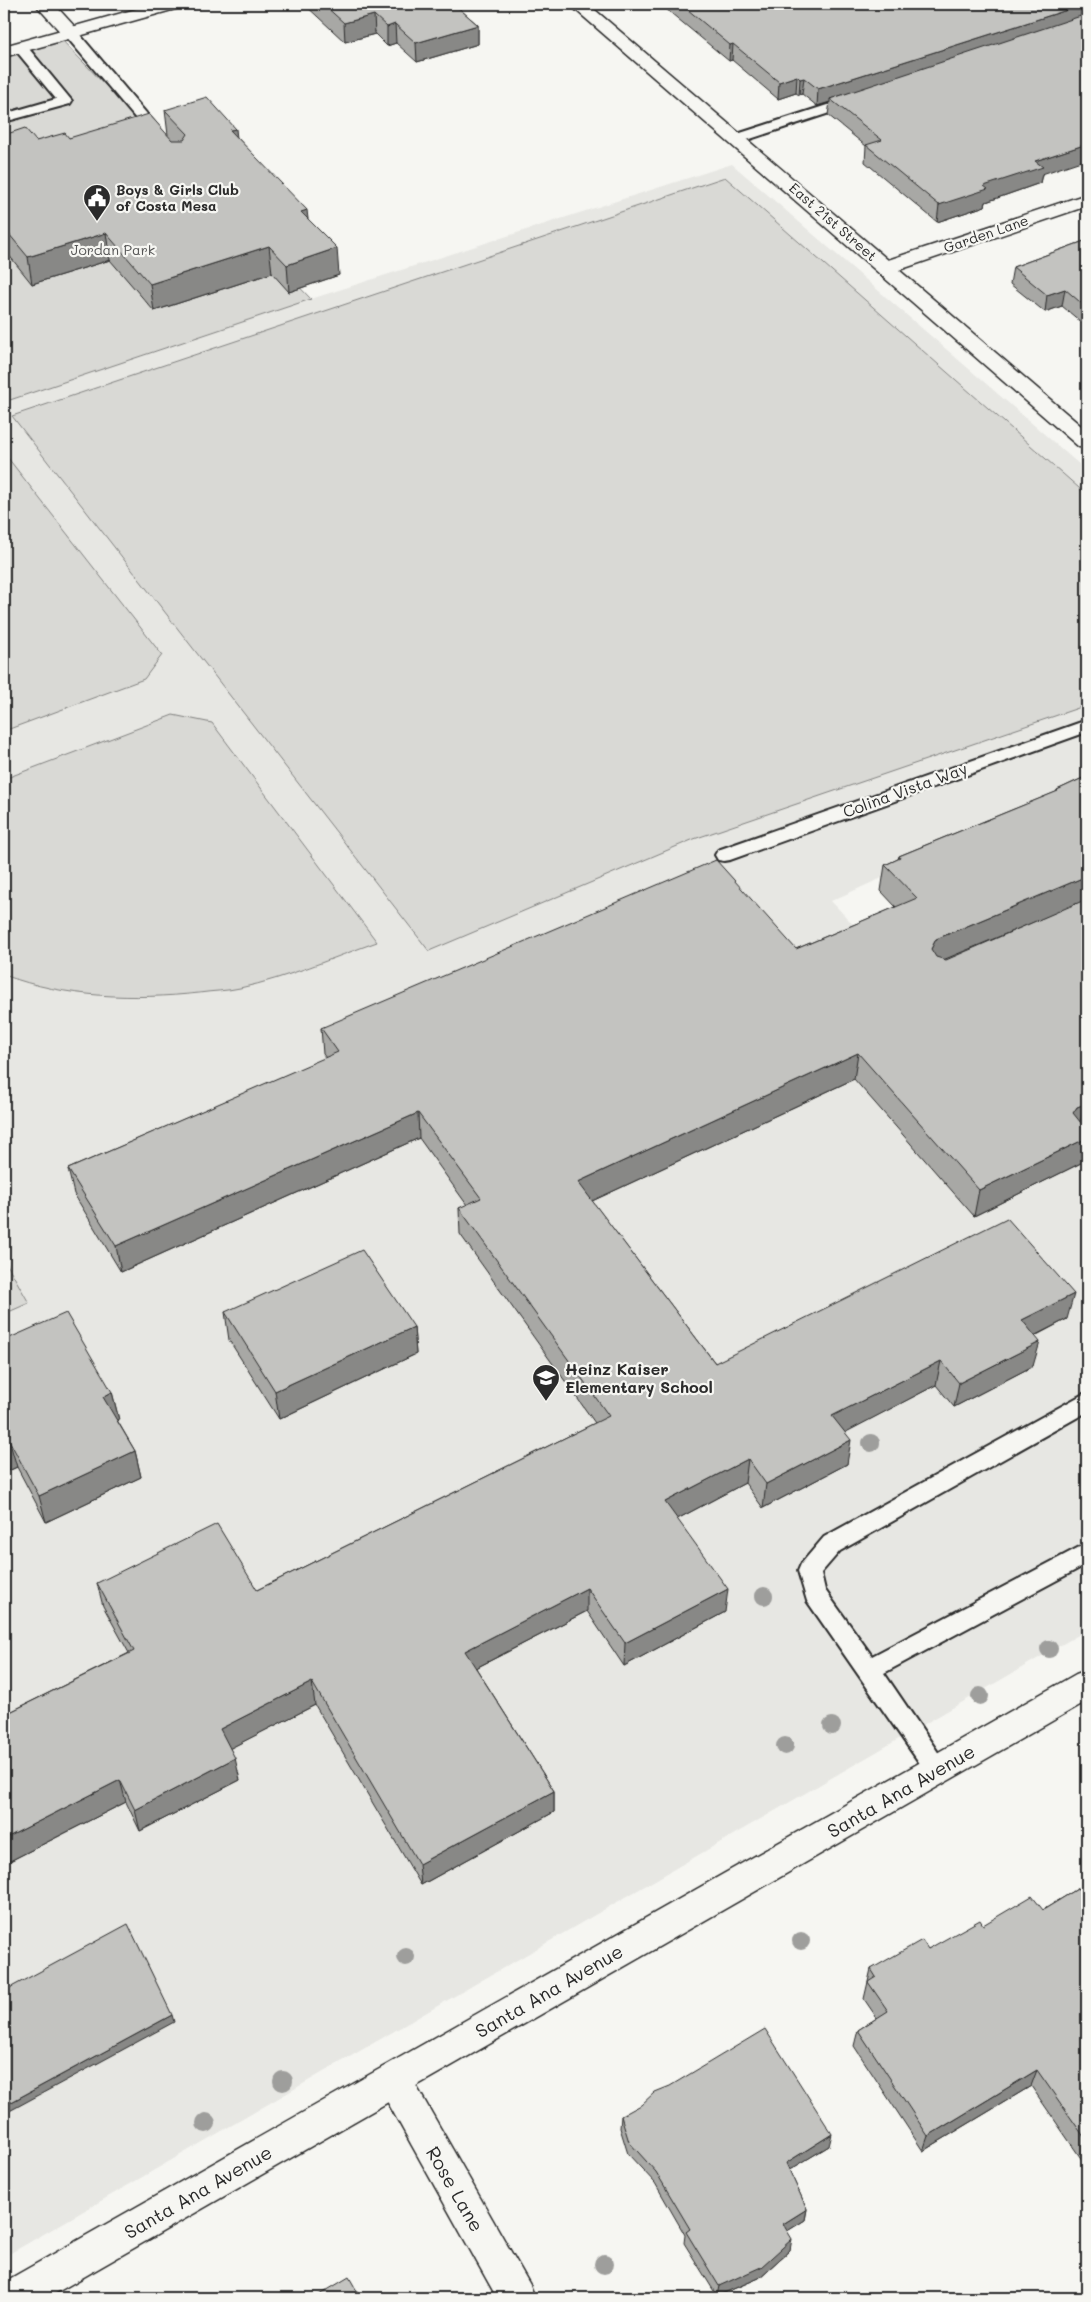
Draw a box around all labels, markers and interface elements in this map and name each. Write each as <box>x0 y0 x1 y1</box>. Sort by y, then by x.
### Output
street label: East 21st Street <box>785 178 881 265</box>
place label: Boys & Girls Club of Costa Mesa <box>116 180 239 215</box>
public building icon: Boys & Girls Club of Costa Mesa <box>82 183 112 222</box>
street label: Garden Lane <box>941 210 1031 257</box>
park label: Jordan Park <box>71 240 155 259</box>
street label: Colina Vista Way <box>840 757 970 822</box>
place label: Heinz Kaiser Elementary School <box>565 1358 713 1397</box>
school or university icon: Heinz Kaiser Elementary School <box>531 1363 561 1402</box>
street label: Santa Ana Avenue <box>822 1738 979 1843</box>
street label: Santa Ana Avenue <box>470 1938 627 2043</box>
street label: Santa Ana Avenue <box>119 2139 276 2244</box>
street label: Rose Lane <box>421 2142 490 2236</box>

